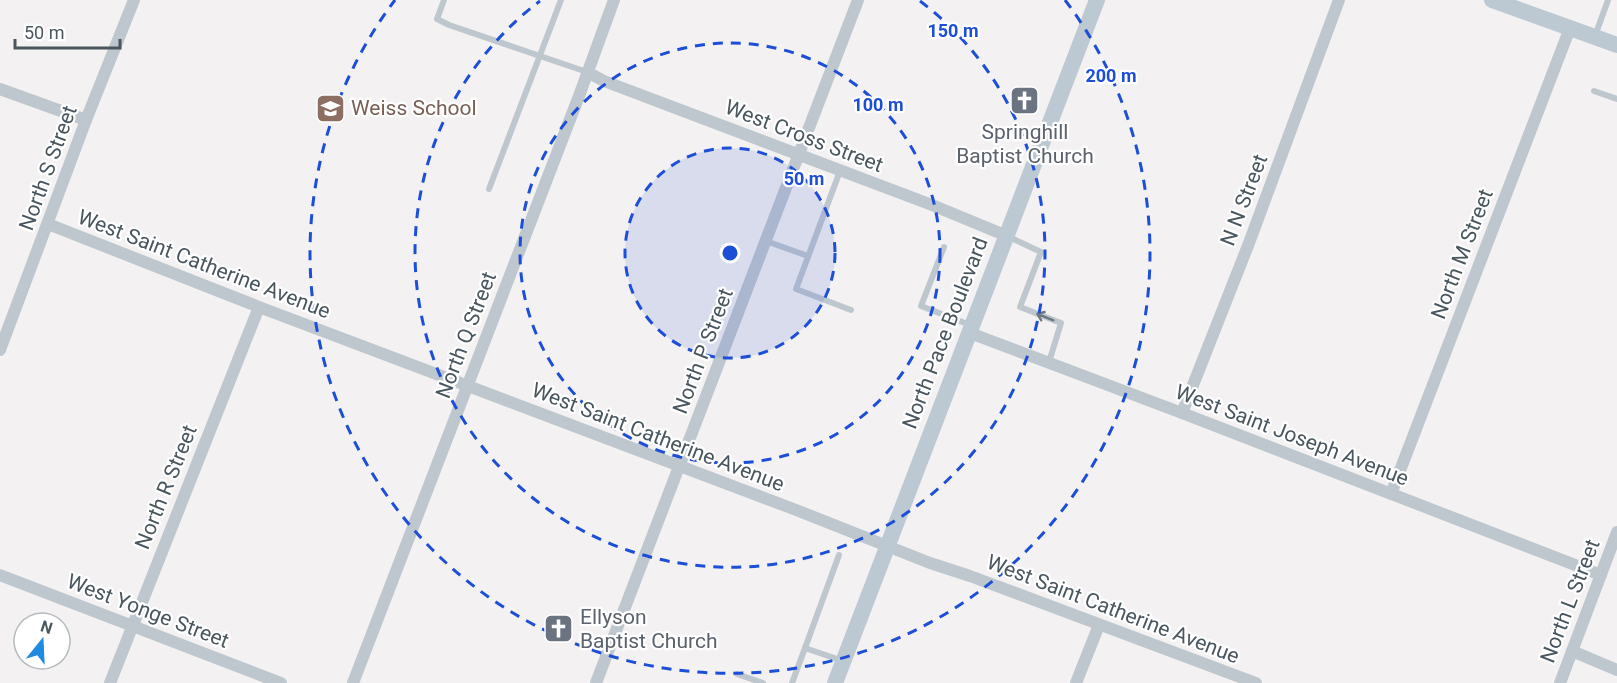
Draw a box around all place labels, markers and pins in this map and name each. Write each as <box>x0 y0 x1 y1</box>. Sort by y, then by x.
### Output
church icon: Springhill Baptist Church <box>1009 85 1041 117</box>
school or university icon: Weiss School <box>314 92 346 124</box>
place label: Weiss School <box>351 96 477 120</box>
place label: Springhill Baptist Church <box>956 120 1094 168</box>
centre of rings <box>720 243 740 263</box>
place label: Ellyson Baptist Church <box>580 605 717 653</box>
church icon: Ellyson Baptist Church <box>543 613 575 645</box>

